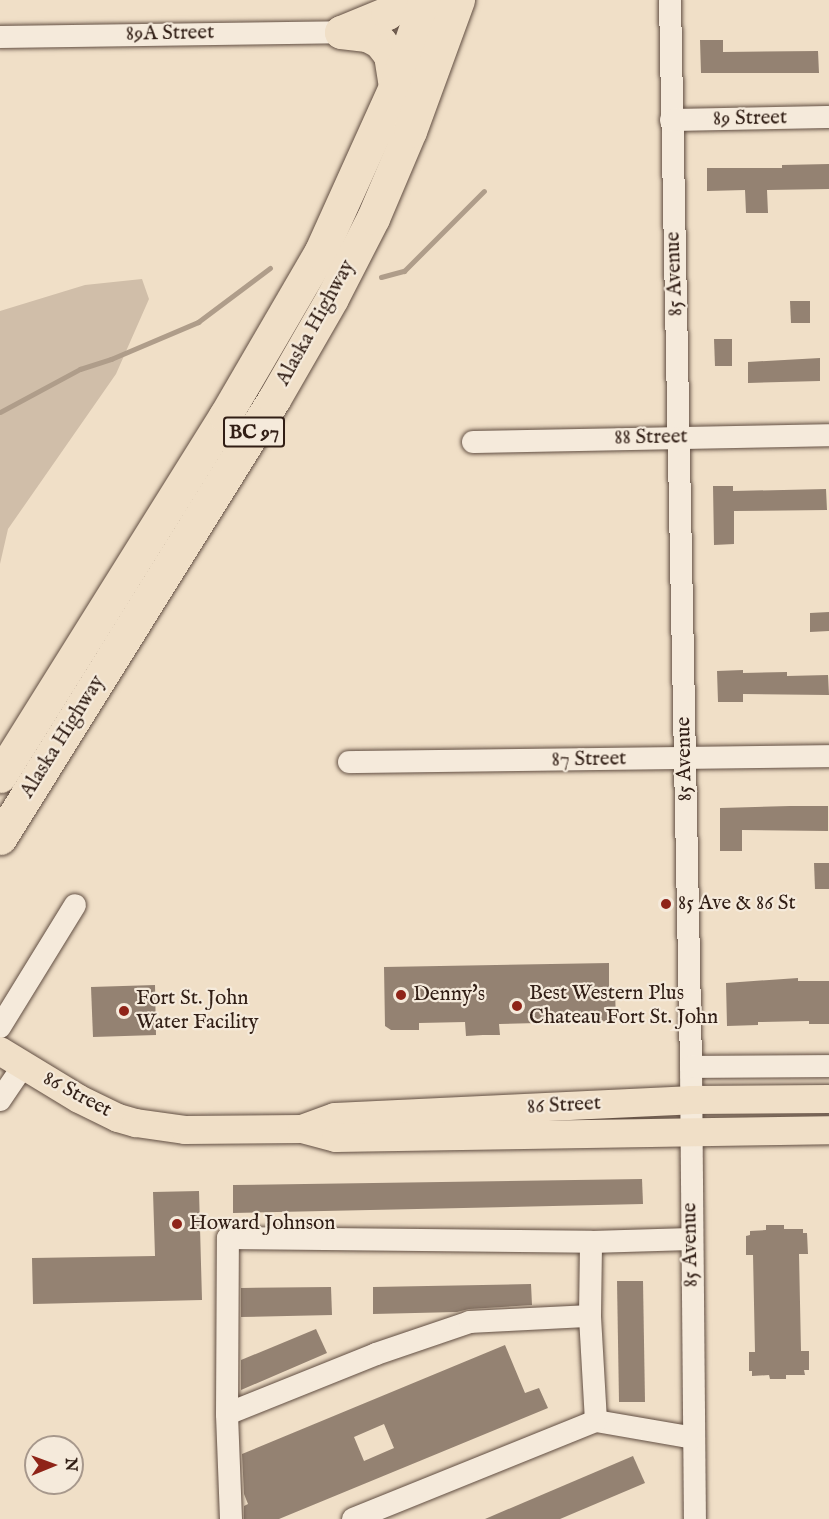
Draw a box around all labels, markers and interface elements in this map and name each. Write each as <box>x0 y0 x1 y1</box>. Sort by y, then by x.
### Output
street label: 89A Street <box>126 21 214 47</box>
street label: 89 Street <box>713 106 787 132</box>
street label: 85 Avenue <box>661 231 689 317</box>
street label: Alaska Highway <box>271 256 361 390</box>
road number: BC 97 <box>222 415 286 449</box>
street label: 88 Street <box>614 425 688 451</box>
street label: Alaska Highway <box>15 671 111 803</box>
street label: 85 Avenue <box>672 716 698 802</box>
street label: 87 Street <box>551 747 627 773</box>
place label: 85 Ave & 86 St <box>678 891 796 917</box>
marker: 85 Ave & 86 St <box>659 897 673 911</box>
place label: Best Western Plus Chateau Fort St. John <box>529 981 718 1031</box>
place label: Denny's <box>413 982 485 1008</box>
place label: Fort St. John Water Facility <box>136 986 259 1036</box>
marker: Denny's <box>394 988 408 1002</box>
marker: Best Western Plus Chateau Fort St. John <box>510 999 524 1013</box>
marker: Fort St. John Water Facility <box>117 1004 131 1018</box>
street label: 86 Street <box>38 1067 116 1123</box>
street label: 86 Street <box>526 1091 602 1121</box>
street label: 85 Avenue <box>678 1202 704 1288</box>
place label: Howard Johnson <box>189 1211 336 1237</box>
marker: Howard Johnson <box>170 1217 184 1231</box>
north arrow <box>24 1435 84 1495</box>
text: N <box>60 1458 80 1472</box>

